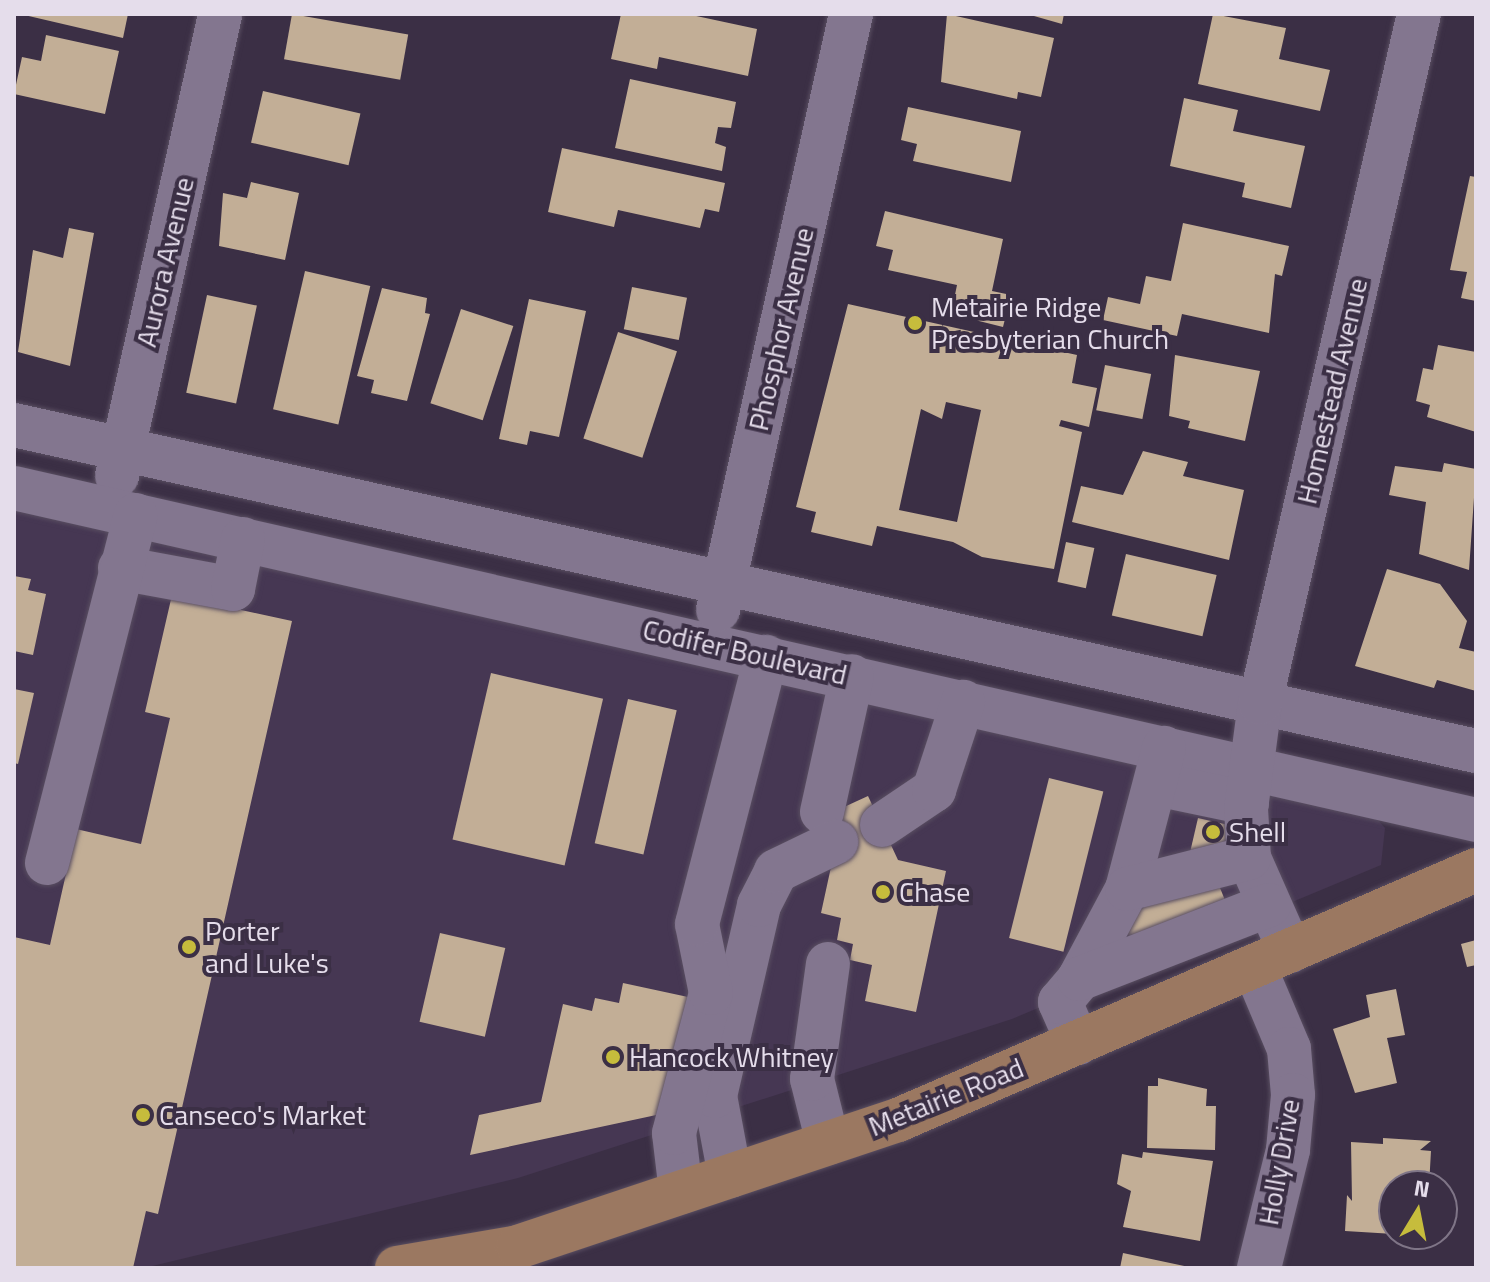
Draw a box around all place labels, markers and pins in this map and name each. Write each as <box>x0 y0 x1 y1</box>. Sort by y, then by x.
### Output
place label: Metairie Ridge Presbyterian Church <box>931 290 1169 356</box>
marker: Metairie Ridge Presbyterian Church <box>906 314 924 332</box>
place label: Shell <box>1229 815 1286 849</box>
marker: Shell <box>1204 823 1222 841</box>
place label: Chase <box>899 875 970 909</box>
marker: Chase <box>874 883 892 901</box>
place label: Porter and Luke's <box>205 914 329 980</box>
marker: Porter and Luke's <box>180 938 198 956</box>
place label: Hancock Whitney <box>629 1040 834 1074</box>
marker: Hancock Whitney <box>604 1048 622 1066</box>
place label: Canseco's Market <box>159 1098 366 1132</box>
marker: Canseco's Market <box>134 1106 152 1124</box>

